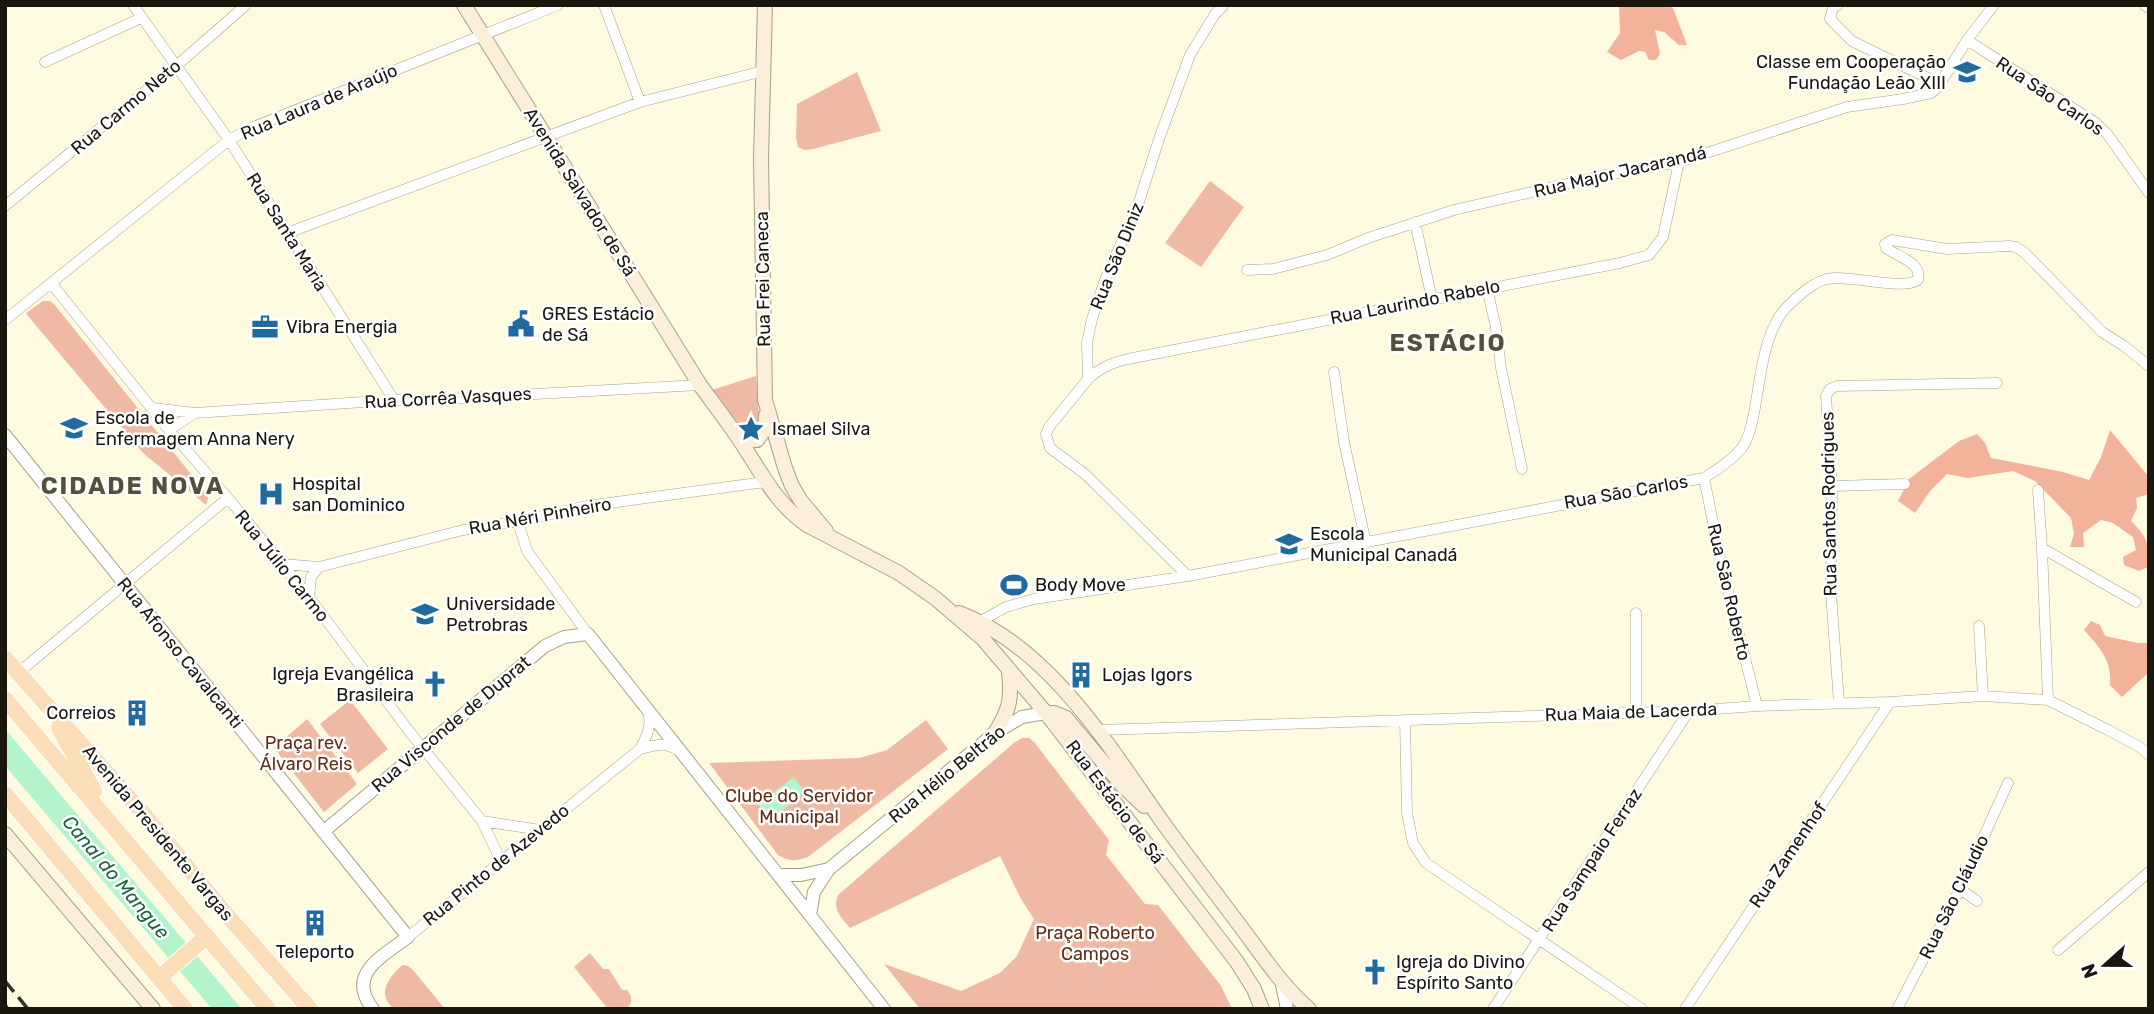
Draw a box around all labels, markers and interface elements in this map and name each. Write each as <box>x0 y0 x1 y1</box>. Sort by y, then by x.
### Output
place label: Classe em Cooperação Fundação Leão XIII <box>1756 51 1946 94</box>
street label: Rua São Carlos <box>1992 52 2108 140</box>
street label: Rua Carmo Neto <box>67 55 185 159</box>
school or university icon: Classe em Cooperação Fundação Leão XIII <box>1952 57 1982 87</box>
street label: Rua Laura de Araújo <box>237 59 401 145</box>
street label: Avenida Salvador de Sá <box>519 104 641 280</box>
street label: Rua Major Jacarandá <box>1532 141 1708 203</box>
street label: Rua Santa Maria <box>242 169 332 295</box>
street label: Rua São Diniz <box>1085 199 1149 313</box>
street label: Rua Frei Caneca <box>751 211 775 347</box>
street label: Rua Laurindo Rabelo <box>1328 275 1502 329</box>
place label: GRES Estácio de Sá <box>542 303 654 346</box>
public building icon: GRES Estácio de Sá <box>506 309 536 339</box>
office icon: Vibra Energia <box>250 312 280 342</box>
place label: Vibra Energia <box>286 316 397 338</box>
district label: ESTÁCIO <box>1389 329 1507 357</box>
street label: Rua Corrêa Vasques <box>364 383 532 413</box>
place label: Escola de Enfermagem Anna Nery <box>95 407 295 450</box>
street label: Rua Santos Rodrigues <box>1816 412 1842 596</box>
school or university icon: Escola de Enfermagem Anna Nery <box>59 413 89 443</box>
place icon: Ismael Silva <box>736 414 766 444</box>
place label: Ismael Silva <box>772 418 870 440</box>
street label: Rua São Carlos <box>1562 470 1690 514</box>
district label: CIDADE NOVA <box>41 472 225 500</box>
place label: Hospital san Dominico <box>292 473 405 516</box>
hospital icon: Hospital san Dominico <box>256 479 286 509</box>
street label: Rua Néri Pinheiro <box>467 493 613 539</box>
street label: Rua Júlio Carmo <box>230 506 334 626</box>
street label: Rua São Roberto <box>1703 521 1755 663</box>
place label: Escola Municipal Canadá <box>1310 523 1458 566</box>
school or university icon: Escola Municipal Canadá <box>1274 529 1304 559</box>
sports icon: Body Move <box>999 570 1029 600</box>
street label: Rua Afonso Cavalcanti <box>112 573 248 733</box>
place label: Body Move <box>1035 574 1126 596</box>
place label: Universidade Petrobras <box>446 593 555 636</box>
school or university icon: Universidade Petrobras <box>410 599 440 629</box>
street label: Rua Visconde de Duprat <box>367 651 535 797</box>
building icon: Lojas Igors <box>1066 660 1096 690</box>
place label: Igreja Evangélica Brasileira <box>272 663 414 706</box>
place label: Lojas Igors <box>1102 664 1192 686</box>
church icon: Igreja Evangélica Brasileira <box>420 669 450 699</box>
building icon: Correios <box>122 698 152 728</box>
street label: Rua Maia de Lacerda <box>1544 698 1718 726</box>
place label: Correios <box>46 702 116 724</box>
street label: Rua Hélio Beltrão <box>884 720 1010 828</box>
park label: Praça rev. Álvaro Reis <box>260 732 352 775</box>
street label: Rua Estácio de Sá <box>1061 736 1169 868</box>
street label: Avenida Presidente Vargas <box>78 740 238 926</box>
street label: Rua Sampaio Ferraz <box>1537 784 1647 936</box>
park label: Clube do Servidor Municipal <box>725 785 873 828</box>
street label: Rua Zamenhof <box>1745 798 1831 912</box>
street label: Rua Pinto de Azevedo <box>418 799 574 931</box>
water label: Canal do Mangue <box>58 811 175 944</box>
street label: Rua São Cláudio <box>1914 831 1994 963</box>
building icon: Teleporto <box>300 908 330 938</box>
park label: Praça Roberto Campos <box>1035 922 1155 965</box>
north arrow <box>2070 930 2140 1000</box>
place label: Teleporto <box>276 941 354 963</box>
place label: Igreja do Divino Espírito Santo <box>1396 951 1525 994</box>
church icon: Igreja do Divino Espírito Santo <box>1360 957 1390 987</box>
text: N <box>2076 960 2103 981</box>

